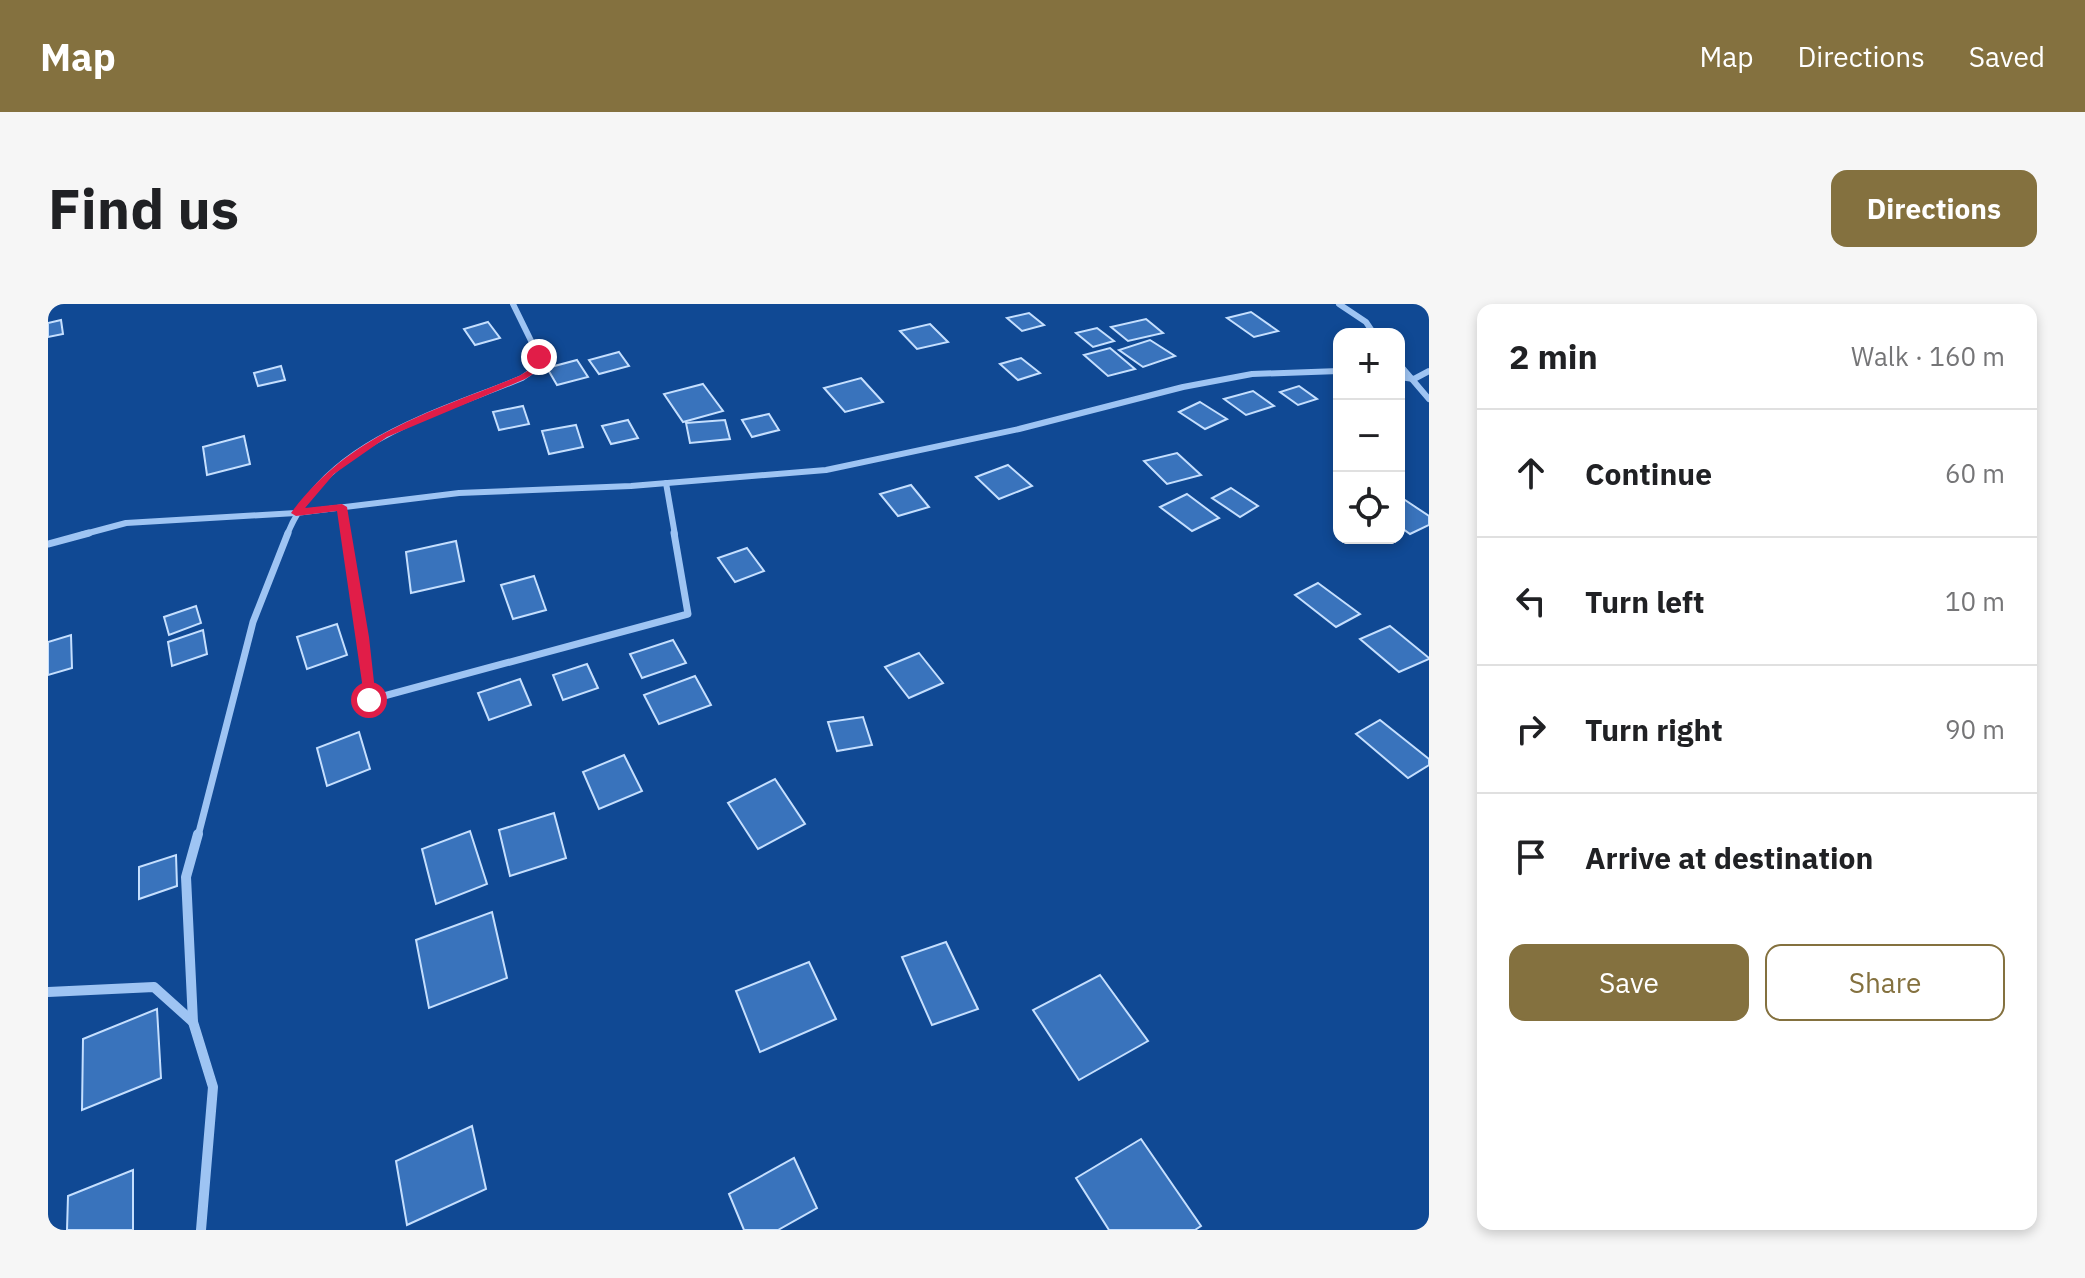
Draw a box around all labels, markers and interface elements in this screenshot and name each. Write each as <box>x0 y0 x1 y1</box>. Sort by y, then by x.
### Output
text: Map <box>40 32 116 81</box>
text: Map <box>1699 38 1753 75</box>
text: Directions <box>1797 38 1925 75</box>
text: Saved <box>1969 38 2045 75</box>
button: Directions <box>1831 170 2037 247</box>
text: Find us <box>48 172 239 244</box>
map controls <box>1333 328 1405 544</box>
button: + <box>1333 328 1405 400</box>
text: 2 min <box>1509 334 1598 378</box>
route end <box>521 339 557 375</box>
text: Walk · 160 m <box>1851 339 2005 373</box>
button: − <box>1333 400 1405 472</box>
icon: ahead <box>1509 451 1553 495</box>
text: Continue <box>1585 454 1712 493</box>
text: 60 m <box>1945 456 2005 490</box>
button: locate <box>1333 472 1405 544</box>
icon: left <box>1509 579 1553 623</box>
text: Turn left <box>1585 582 1704 621</box>
text: 10 m <box>1945 584 2005 618</box>
route start <box>351 682 387 718</box>
icon: right <box>1509 707 1553 751</box>
text: Turn right <box>1585 710 1723 749</box>
text: 90 m <box>1945 712 2005 746</box>
icon: arrive <box>1509 835 1553 879</box>
text: Arrive at destination <box>1585 838 1873 877</box>
button: Save <box>1509 944 1749 1021</box>
button: Share <box>1765 944 2005 1021</box>

